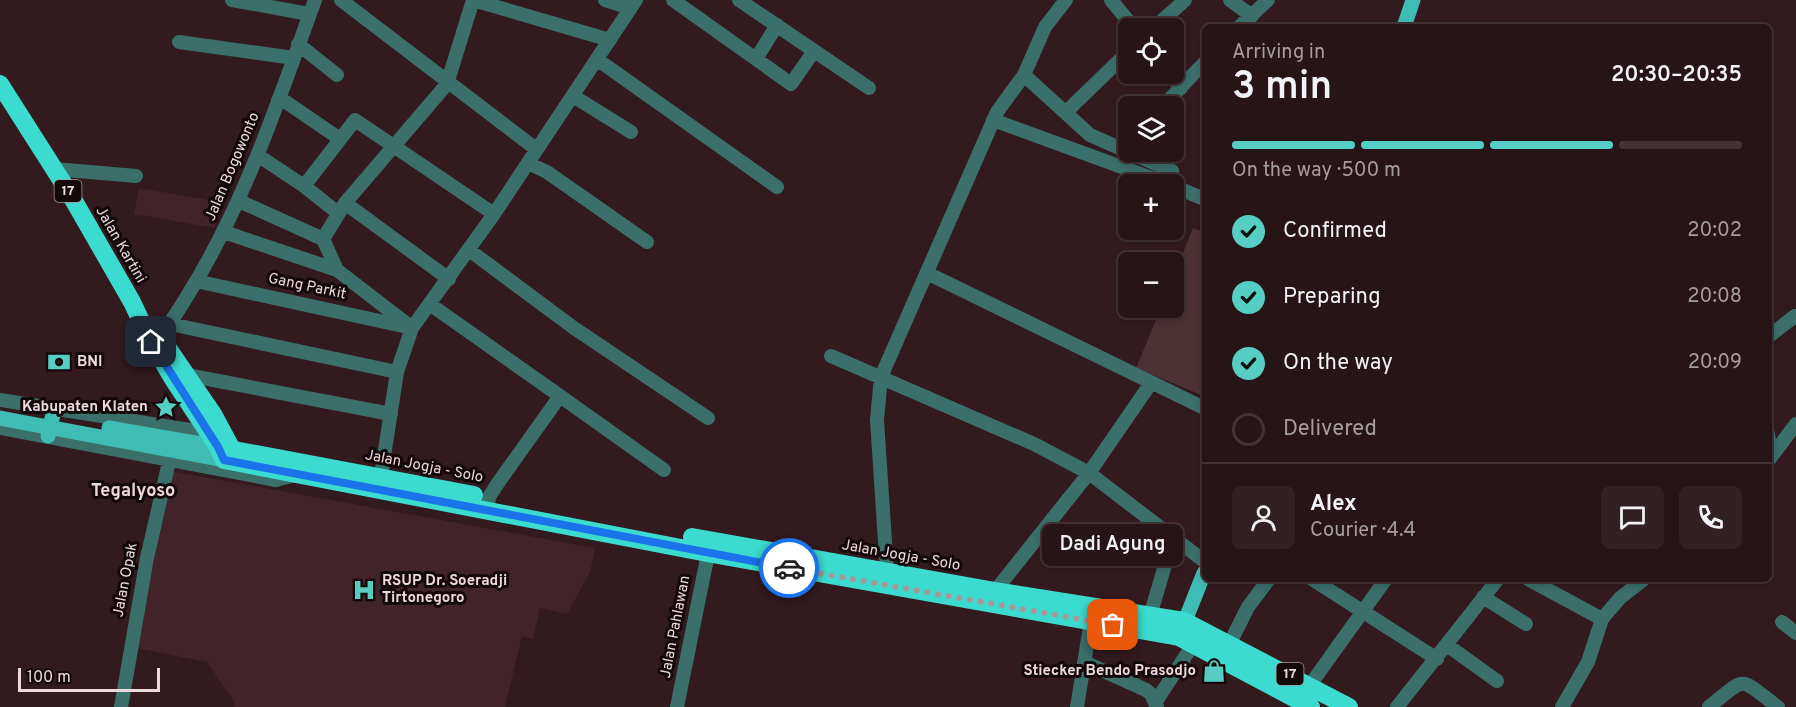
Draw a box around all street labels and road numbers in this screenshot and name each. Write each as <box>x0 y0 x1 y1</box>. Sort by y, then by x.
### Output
street label: Jalan Bogowonto <box>202 110 264 224</box>
road number: 17 <box>54 180 82 202</box>
street label: Jalan Kartini <box>90 203 150 287</box>
street label: Gang Parkit <box>266 269 348 305</box>
street label: Jalan Jogja - Solo <box>363 446 485 488</box>
street label: Jalan Jogja - Solo <box>840 536 962 576</box>
street label: Jalan Opak <box>109 541 143 619</box>
street label: Jalan Pahlawan <box>657 574 695 680</box>
road number: 17 <box>1276 663 1304 685</box>

